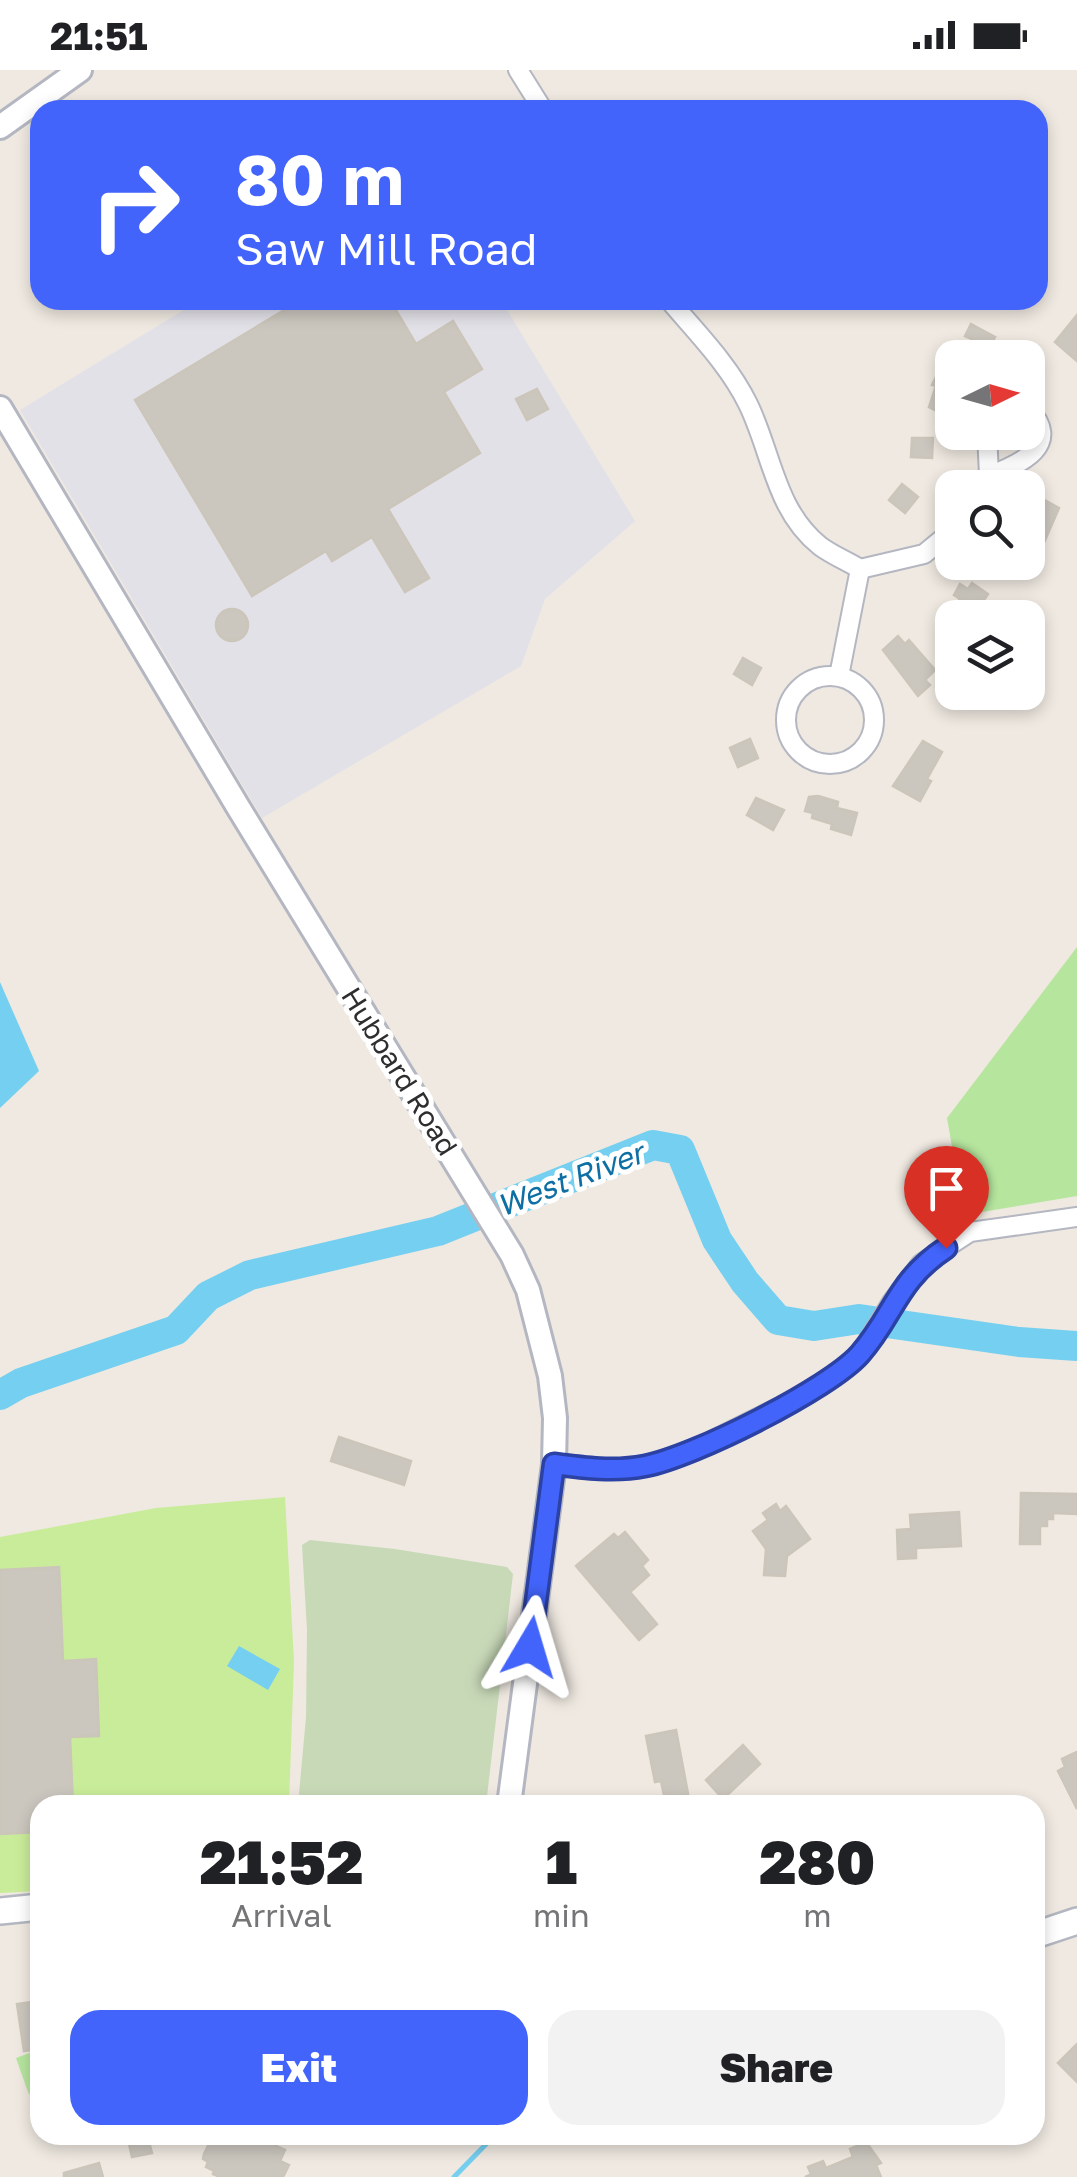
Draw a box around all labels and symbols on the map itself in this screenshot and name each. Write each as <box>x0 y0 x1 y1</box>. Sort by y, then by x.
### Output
north arrow <box>935 340 1045 450</box>
street label: Hubbard Road <box>335 981 465 1161</box>
water label: West River <box>492 1133 652 1223</box>
pin <box>904 1146 989 1249</box>
position arrow <box>478 1595 582 1699</box>

